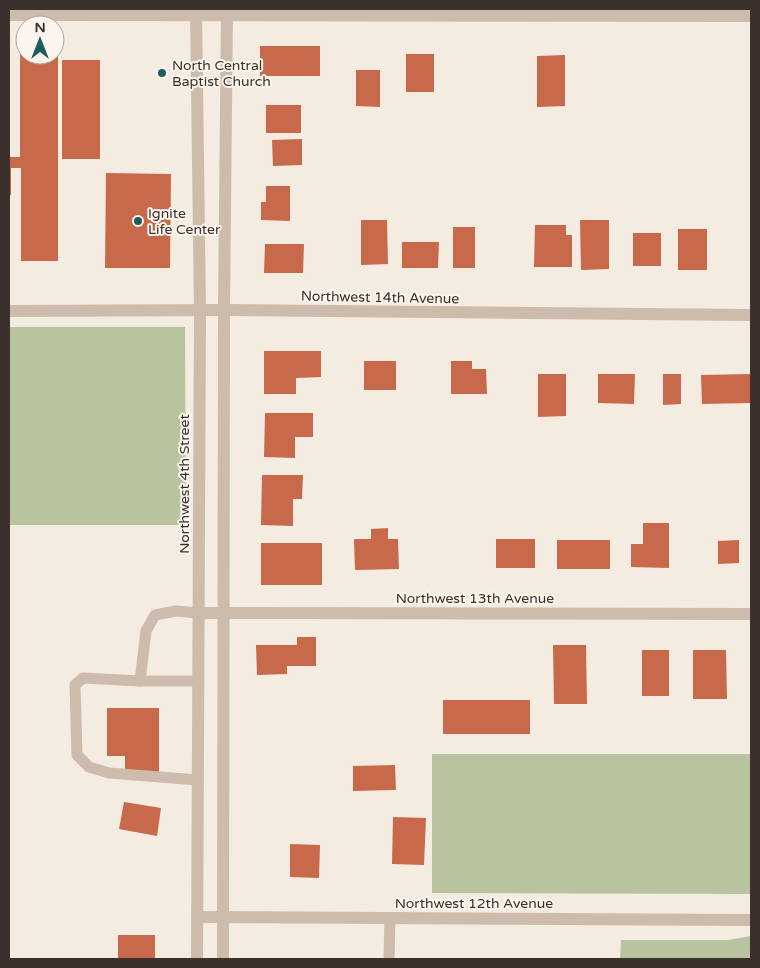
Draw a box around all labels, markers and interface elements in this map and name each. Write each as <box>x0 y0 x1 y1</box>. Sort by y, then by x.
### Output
north arrow <box>15 15 65 65</box>
text: N <box>34 19 46 36</box>
place label: North Central Baptist Church <box>172 57 271 90</box>
marker: North Central Baptist Church <box>156 67 168 79</box>
place label: Ignite Life Center <box>148 205 221 238</box>
marker: Ignite Life Center <box>132 215 144 227</box>
street label: Northwest 14th Avenue <box>301 288 459 307</box>
street label: Northwest 4th Street <box>176 414 193 554</box>
street label: Northwest 13th Avenue <box>396 590 554 607</box>
street label: Northwest 12th Avenue <box>395 895 553 912</box>

